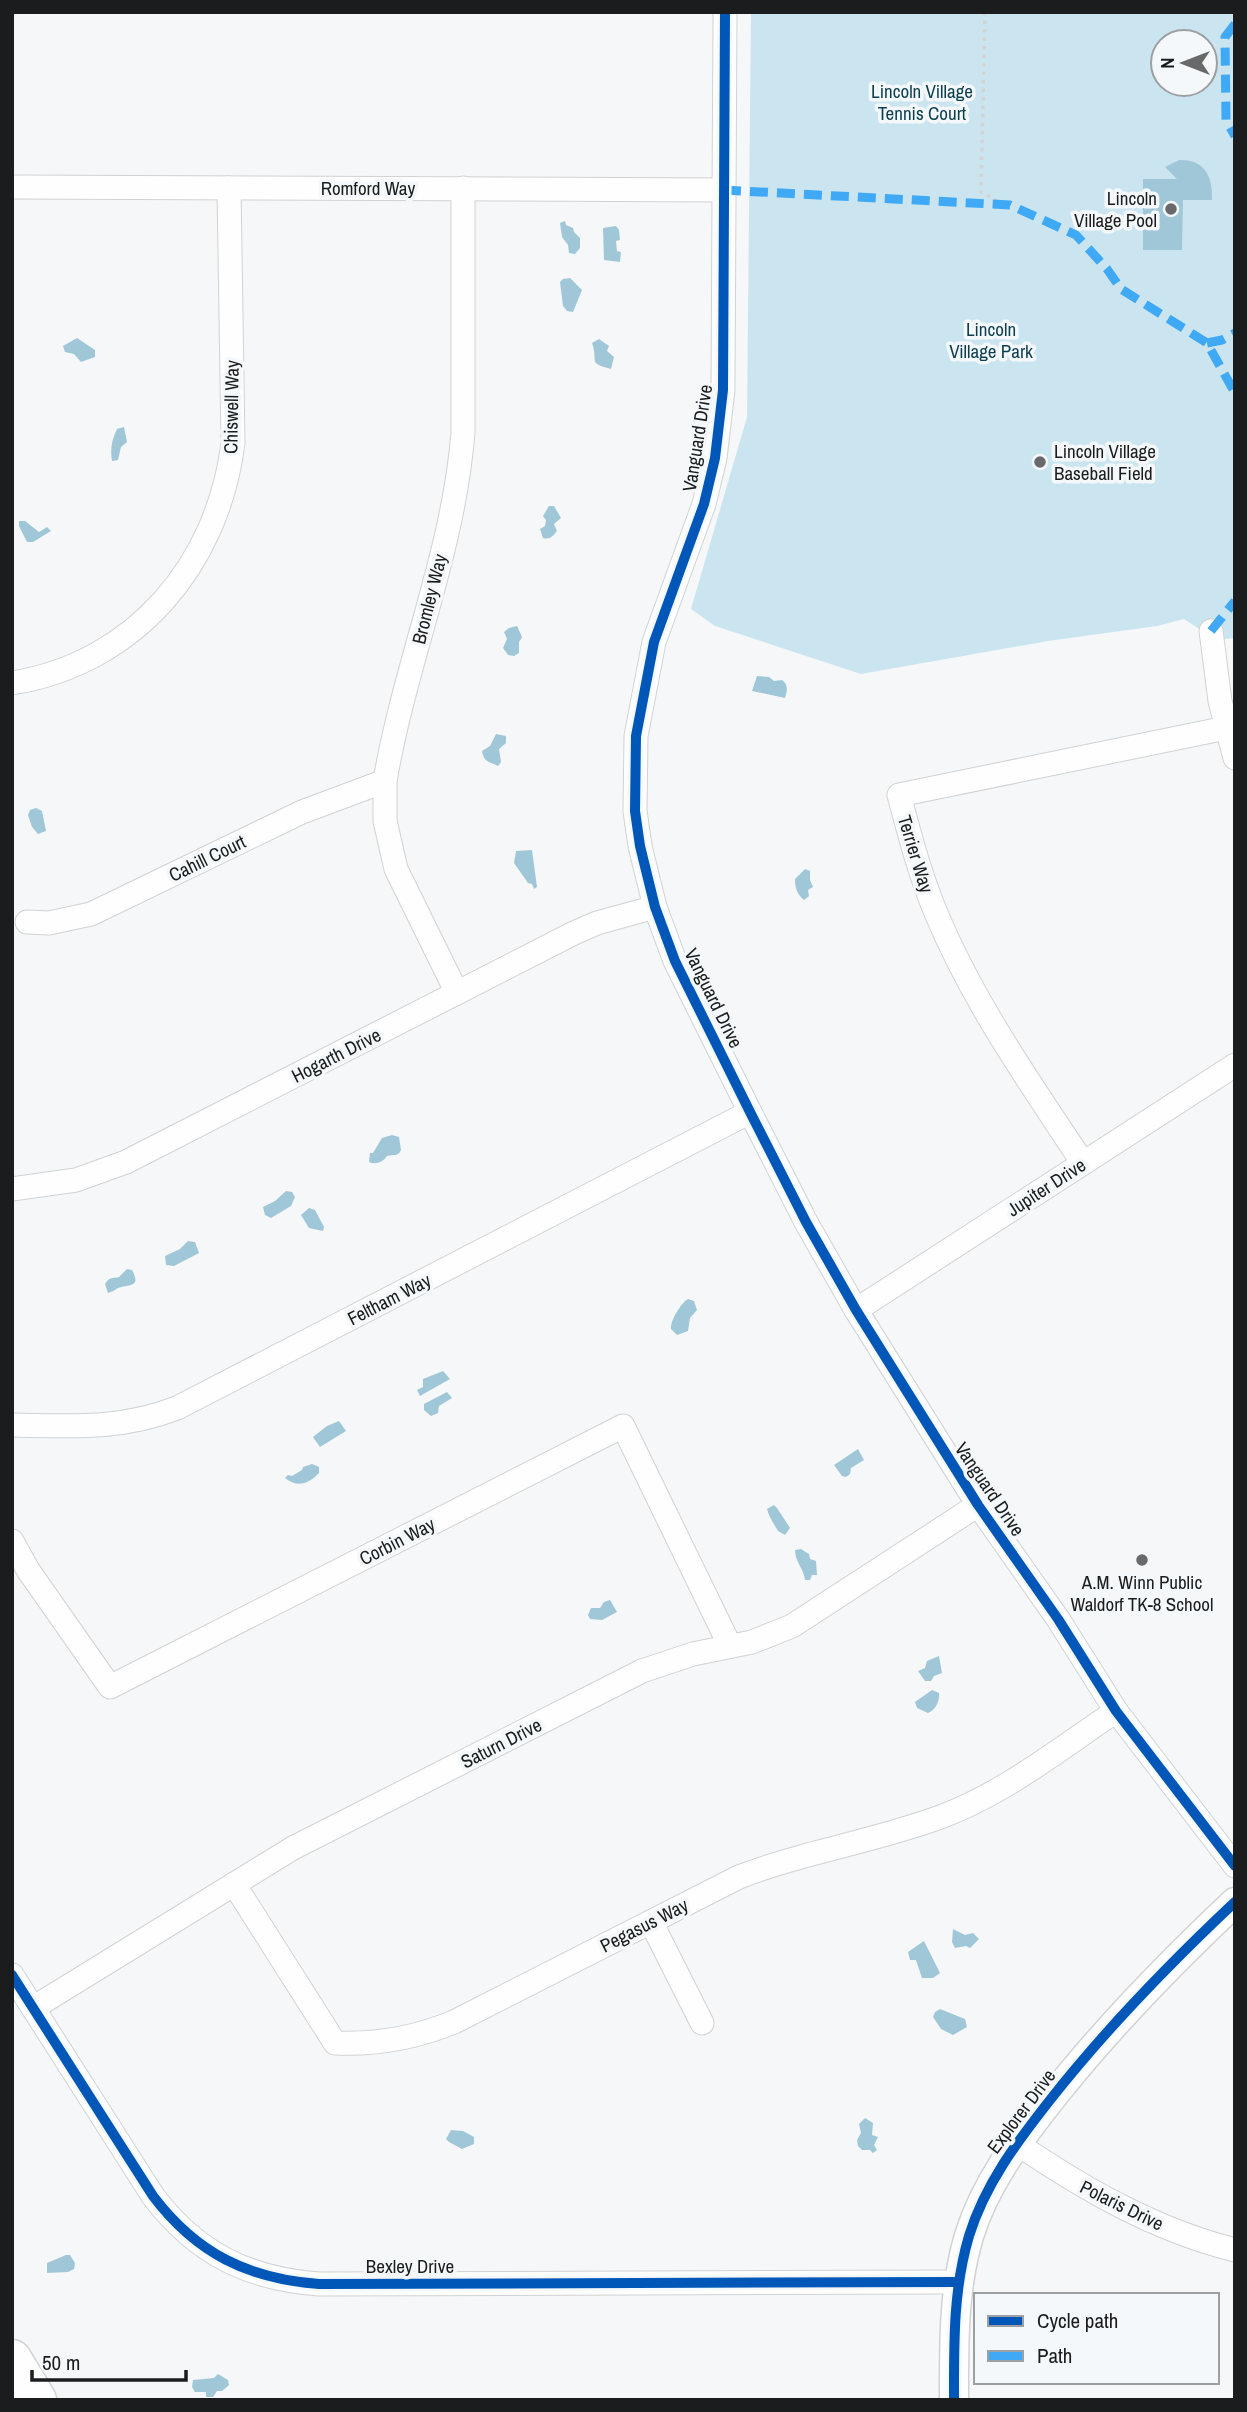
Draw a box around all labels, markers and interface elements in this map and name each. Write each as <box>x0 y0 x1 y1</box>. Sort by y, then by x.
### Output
north arrow <box>1149 28 1219 98</box>
text: N <box>1154 57 1180 69</box>
park label: Lincoln Village Tennis Court <box>871 78 973 126</box>
street label: Romford Way <box>321 175 416 201</box>
place label: Lincoln Village Pool <box>1074 185 1157 233</box>
marker: Lincoln Village Pool <box>1163 201 1179 217</box>
park label: Lincoln Village Park <box>949 316 1033 364</box>
street label: Chiswell Way <box>217 360 245 454</box>
street label: Vanguard Drive <box>676 383 718 493</box>
place label: Lincoln Village Baseball Field <box>1054 438 1156 486</box>
marker: Lincoln Village Baseball Field <box>1032 454 1048 470</box>
street label: Bromley Way <box>405 551 453 647</box>
street label: Terrier Way <box>892 812 940 896</box>
street label: Cahill Court <box>164 828 250 888</box>
street label: Vanguard Drive <box>679 944 749 1052</box>
street label: Hogarth Drive <box>287 1021 385 1089</box>
street label: Jupiter Drive <box>1002 1152 1090 1222</box>
street label: Feltham Way <box>343 1267 435 1331</box>
street label: Vanguard Drive <box>949 1437 1031 1541</box>
street label: Corbin Way <box>355 1511 439 1571</box>
marker: A.M. Winn Public Waldorf TK-8 School <box>1134 1552 1150 1568</box>
place label: A.M. Winn Public Waldorf TK-8 School <box>1071 1569 1213 1617</box>
street label: Saturn Drive <box>456 1712 546 1774</box>
street label: Pegasus Way <box>596 1892 693 1958</box>
street label: Explorer Drive <box>981 2063 1061 2159</box>
street label: Polaris Drive <box>1076 2174 1168 2236</box>
street label: Bexley Drive <box>366 2253 454 2279</box>
legend <box>974 2293 1219 2384</box>
text: Cycle path <box>1037 2306 1118 2335</box>
scale bar <box>32 2338 186 2382</box>
text: Path <box>1037 2341 1072 2370</box>
text: 50 m <box>42 2348 80 2377</box>

